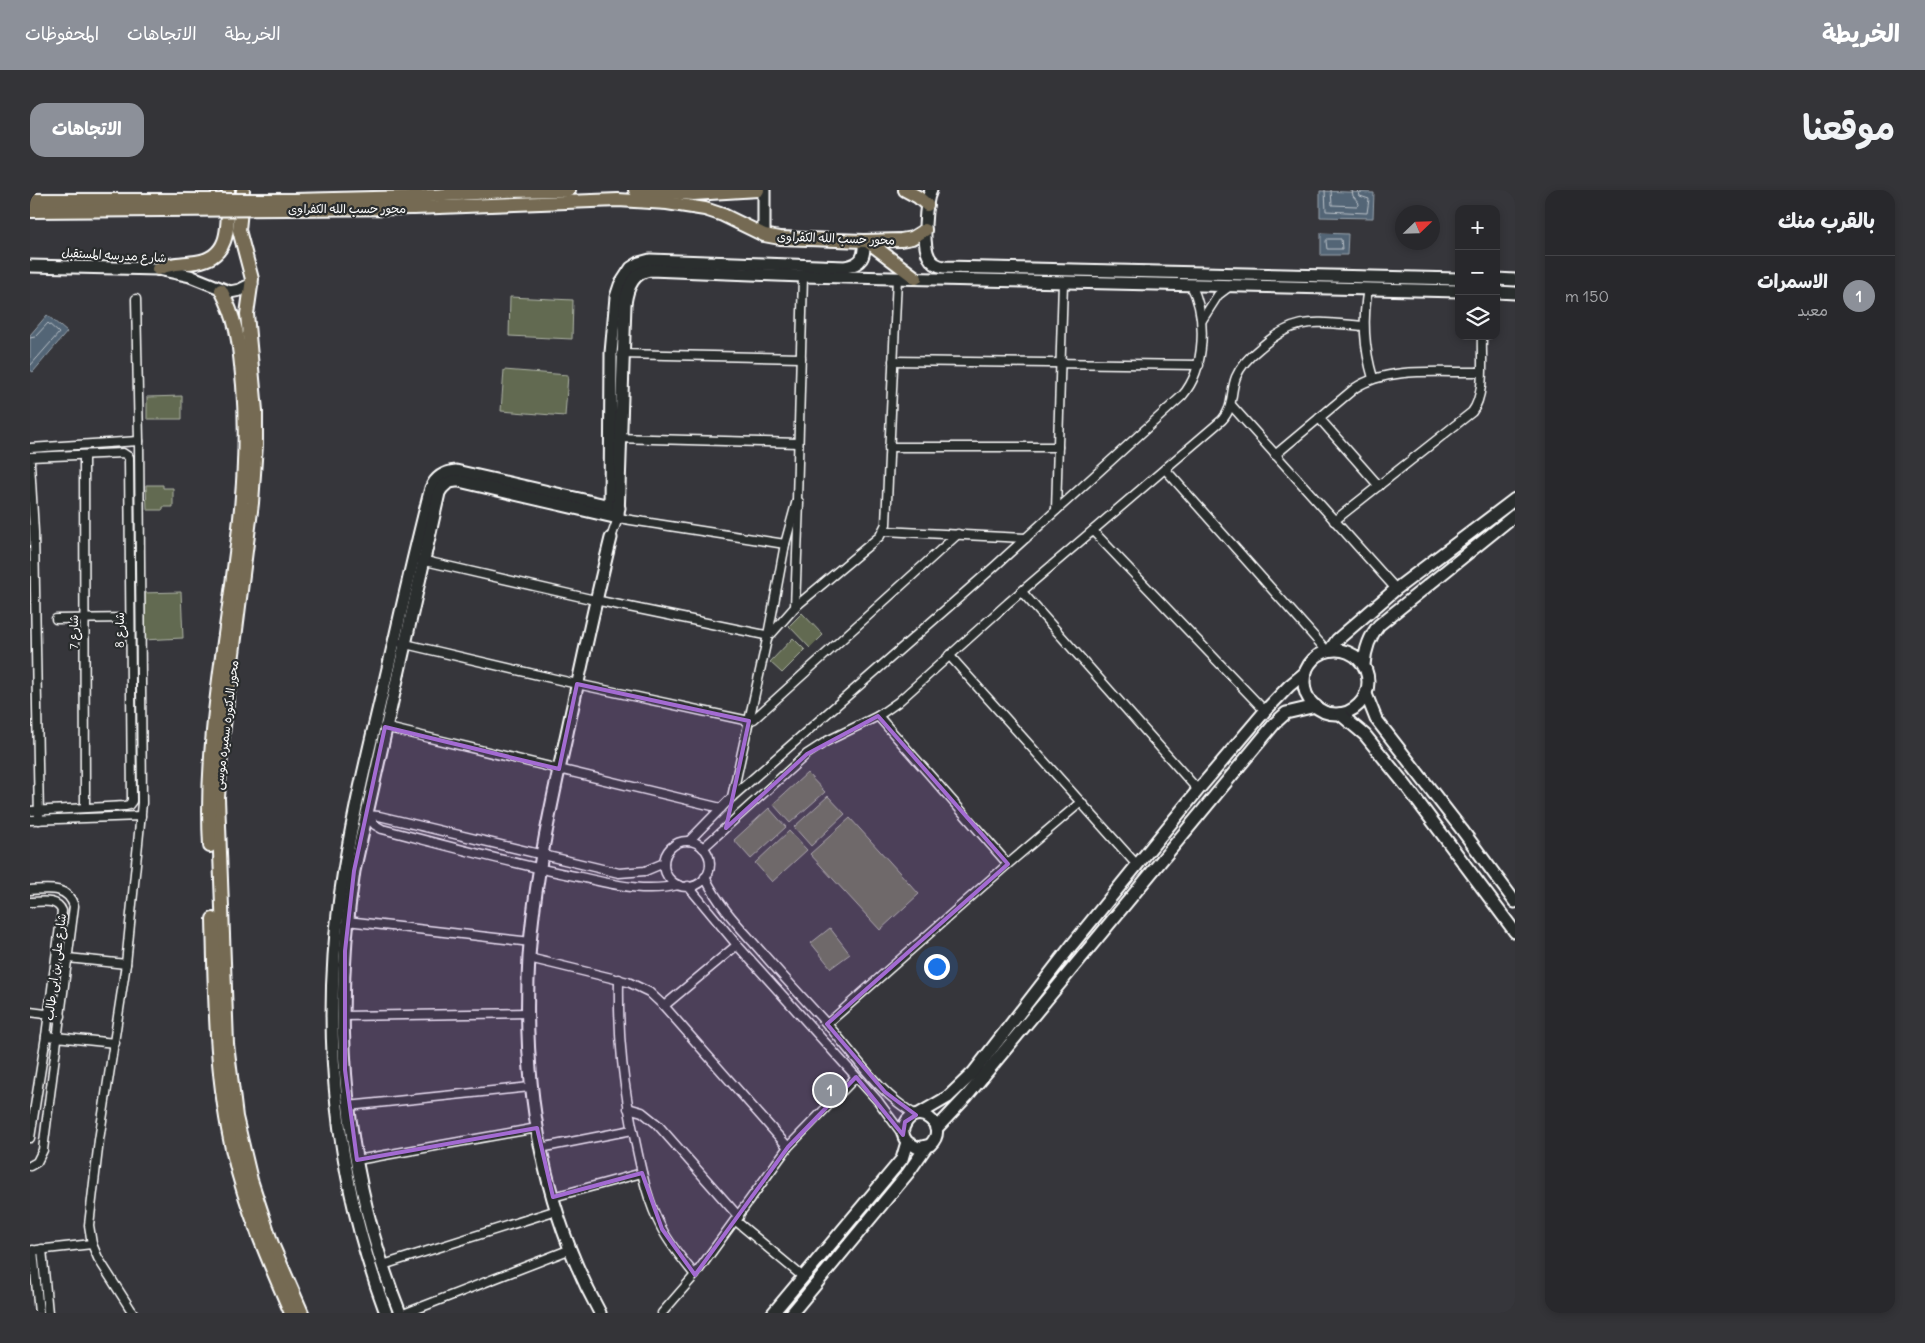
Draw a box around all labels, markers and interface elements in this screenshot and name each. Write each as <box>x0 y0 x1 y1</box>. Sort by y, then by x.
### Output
text: الخريطة <box>1822 18 1900 48</box>
text: المحفوظات <box>25 22 99 45</box>
text: الاتجاهات <box>127 22 197 45</box>
text: الخريطة <box>225 22 281 45</box>
button: الاتجاهات <box>30 103 144 157</box>
text: موقعنا <box>1802 105 1895 149</box>
street label: محور حسب الله الكفراوى <box>288 201 406 217</box>
north arrow <box>1395 205 1440 250</box>
map controls <box>1455 205 1500 340</box>
button: + <box>1455 205 1500 250</box>
text: بالقرب منك <box>1778 207 1875 234</box>
street label: محور حسب الله الكفراوى <box>777 228 895 249</box>
street label: شارع مدرسه المستقبل <box>61 245 167 267</box>
button: − <box>1455 250 1500 295</box>
text: الاسمرات <box>1757 269 1828 293</box>
text: 150 m <box>1565 286 1609 306</box>
text: 1 <box>1856 286 1862 306</box>
button: layers <box>1455 295 1500 340</box>
text: معبد <box>1797 300 1828 320</box>
street label: شارع 8 <box>112 612 129 648</box>
street label: شارع 7 <box>66 615 83 649</box>
street label: محور الدكتوره سميره موسى <box>211 659 242 791</box>
street label: شارع على بن ابى طالب <box>41 913 71 1022</box>
your location <box>924 954 950 980</box>
pin: 1 <box>814 1071 846 1109</box>

